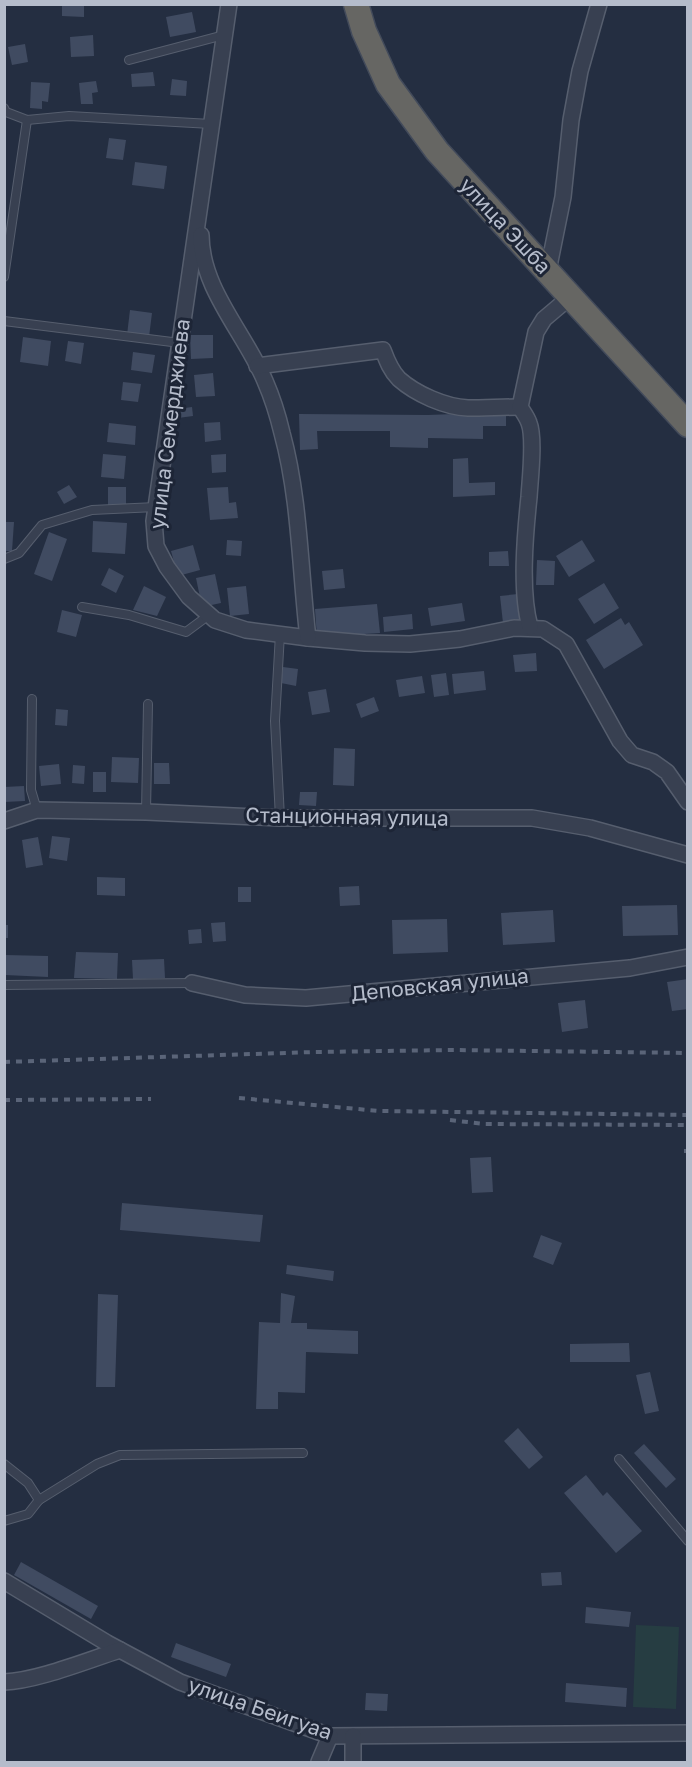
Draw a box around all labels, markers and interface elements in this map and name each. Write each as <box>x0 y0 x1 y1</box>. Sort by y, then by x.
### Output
street label: улица Эшба <box>454 172 557 279</box>
street label: улица Семерджиева <box>143 317 195 531</box>
street label: Станционная улица <box>245 801 449 831</box>
street label: Деповская улица <box>350 962 530 1006</box>
street label: улица Беигуаа <box>185 1671 336 1745</box>

